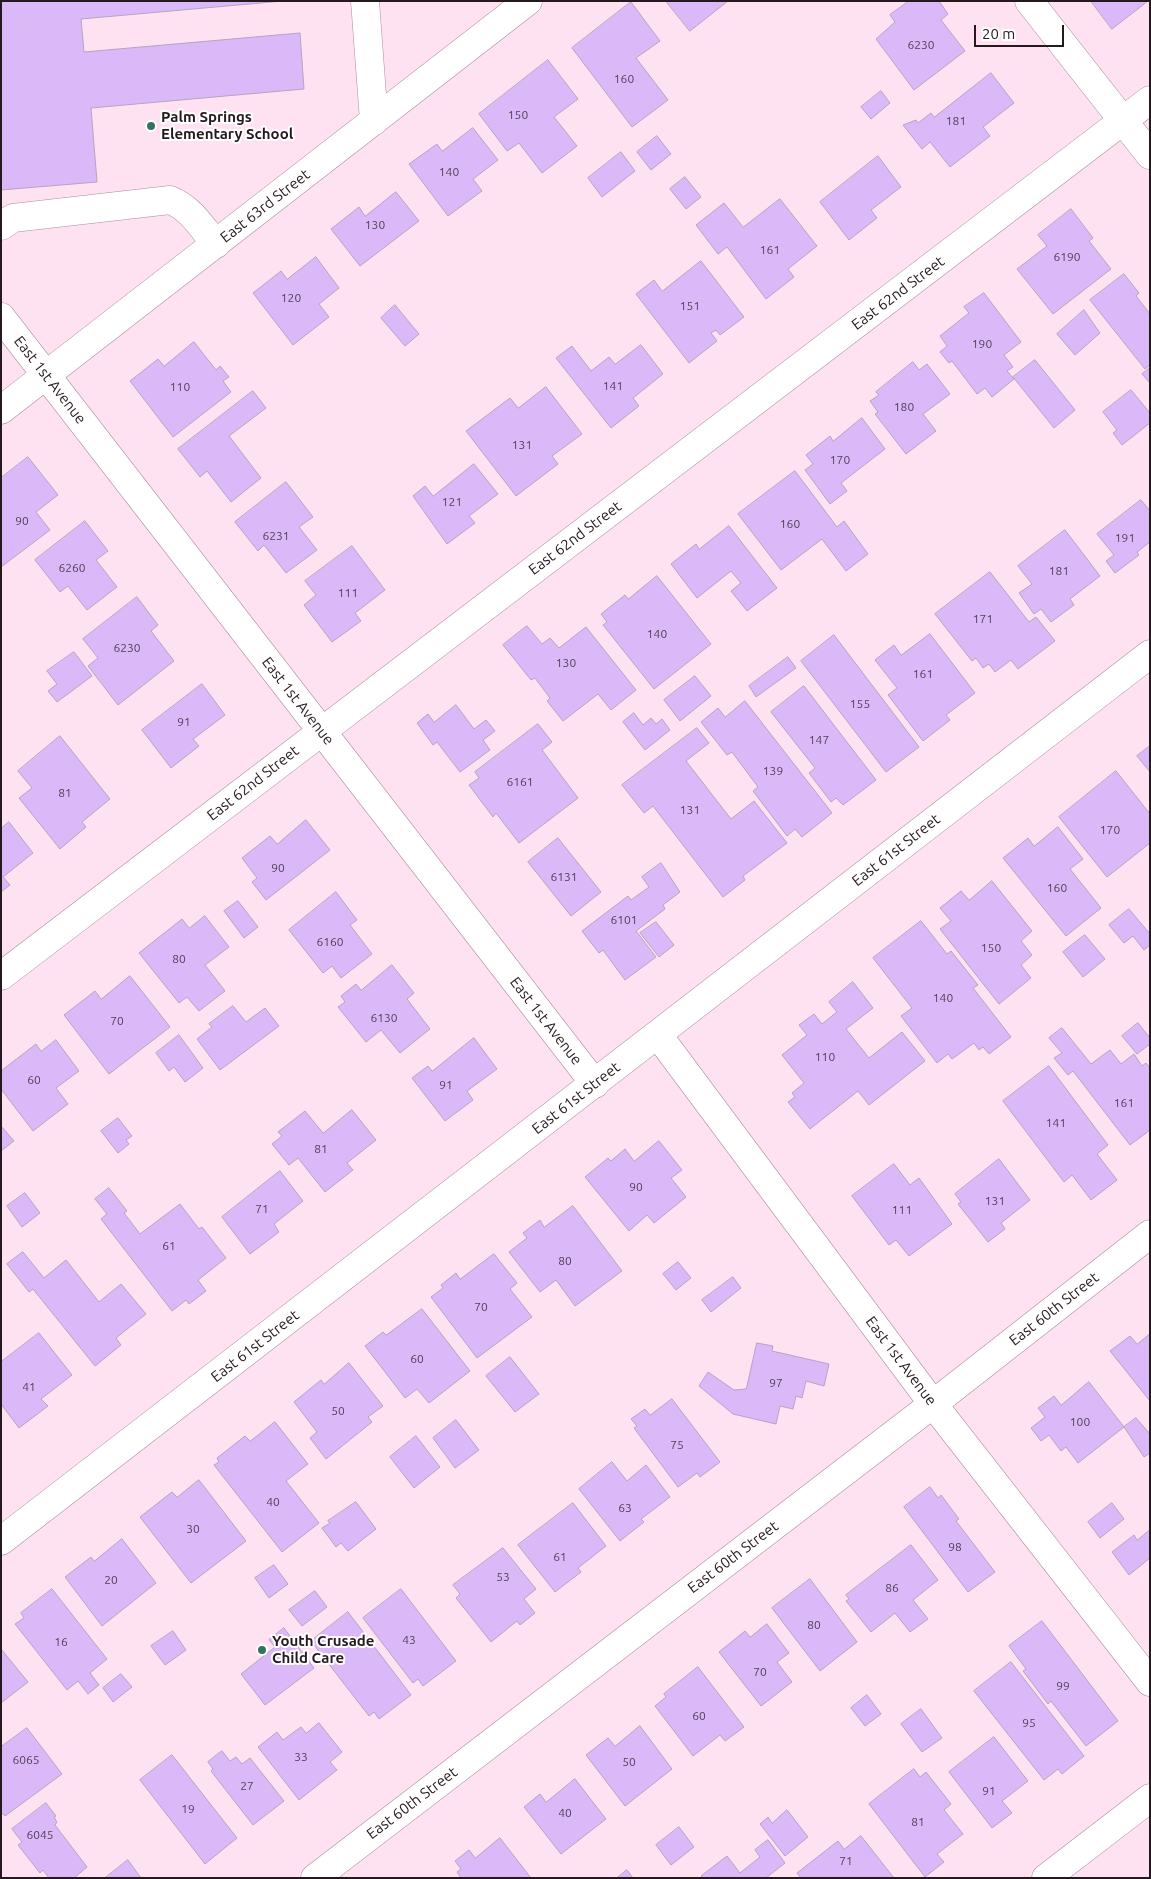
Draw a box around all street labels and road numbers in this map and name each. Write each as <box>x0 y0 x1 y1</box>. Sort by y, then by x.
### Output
street label: East 63rd Street <box>217 165 313 247</box>
street label: East 62nd Street <box>848 252 948 334</box>
street label: East 1st Avenue <box>10 332 90 428</box>
street label: East 62nd Street <box>525 497 625 579</box>
street label: East 1st Avenue <box>258 653 338 749</box>
street label: East 62nd Street <box>204 742 302 824</box>
street label: East 61st Street <box>848 810 944 890</box>
street label: East 1st Avenue <box>506 973 586 1069</box>
street label: East 61st Street <box>528 1058 624 1138</box>
street label: East 60th Street <box>1006 1268 1102 1350</box>
street label: East 61st Street <box>207 1306 303 1386</box>
street label: East 1st Avenue <box>862 1313 940 1409</box>
street label: East 60th Street <box>684 1517 782 1597</box>
street label: East 60th Street <box>363 1763 461 1843</box>

